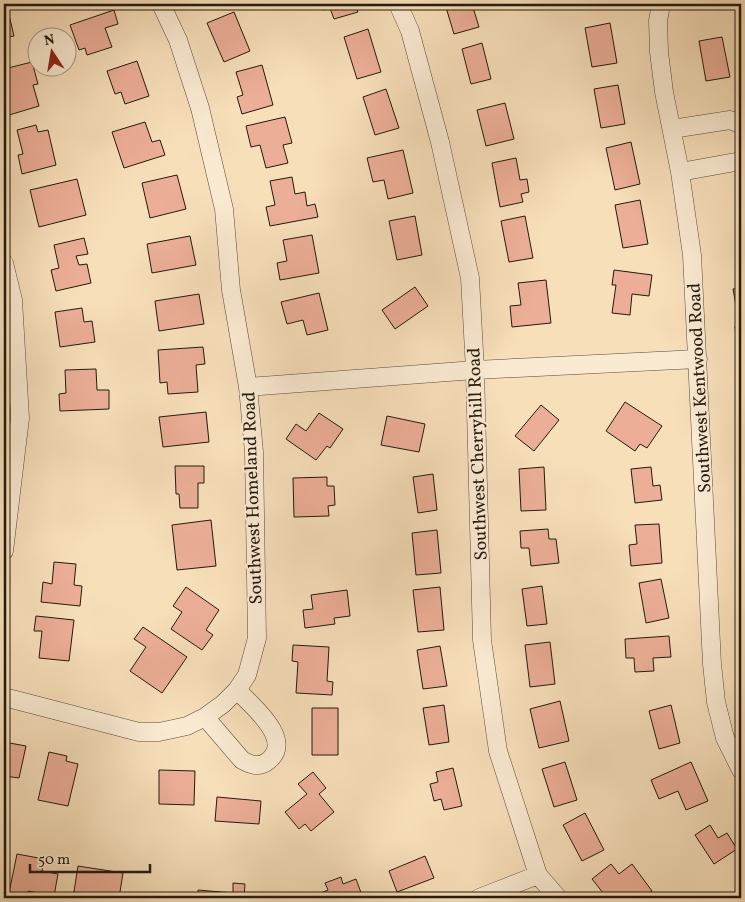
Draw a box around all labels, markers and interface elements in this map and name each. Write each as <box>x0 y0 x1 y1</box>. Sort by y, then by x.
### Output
north arrow <box>28 28 78 78</box>
text: N <box>43 30 57 51</box>
street label: Southwest Kentwood Road <box>683 282 718 494</box>
street label: Southwest Cherryhill Road <box>462 347 495 561</box>
street label: Southwest Homeland Road <box>237 391 270 605</box>
scale bar <box>30 842 150 874</box>
text: 50 m <box>38 850 70 871</box>

